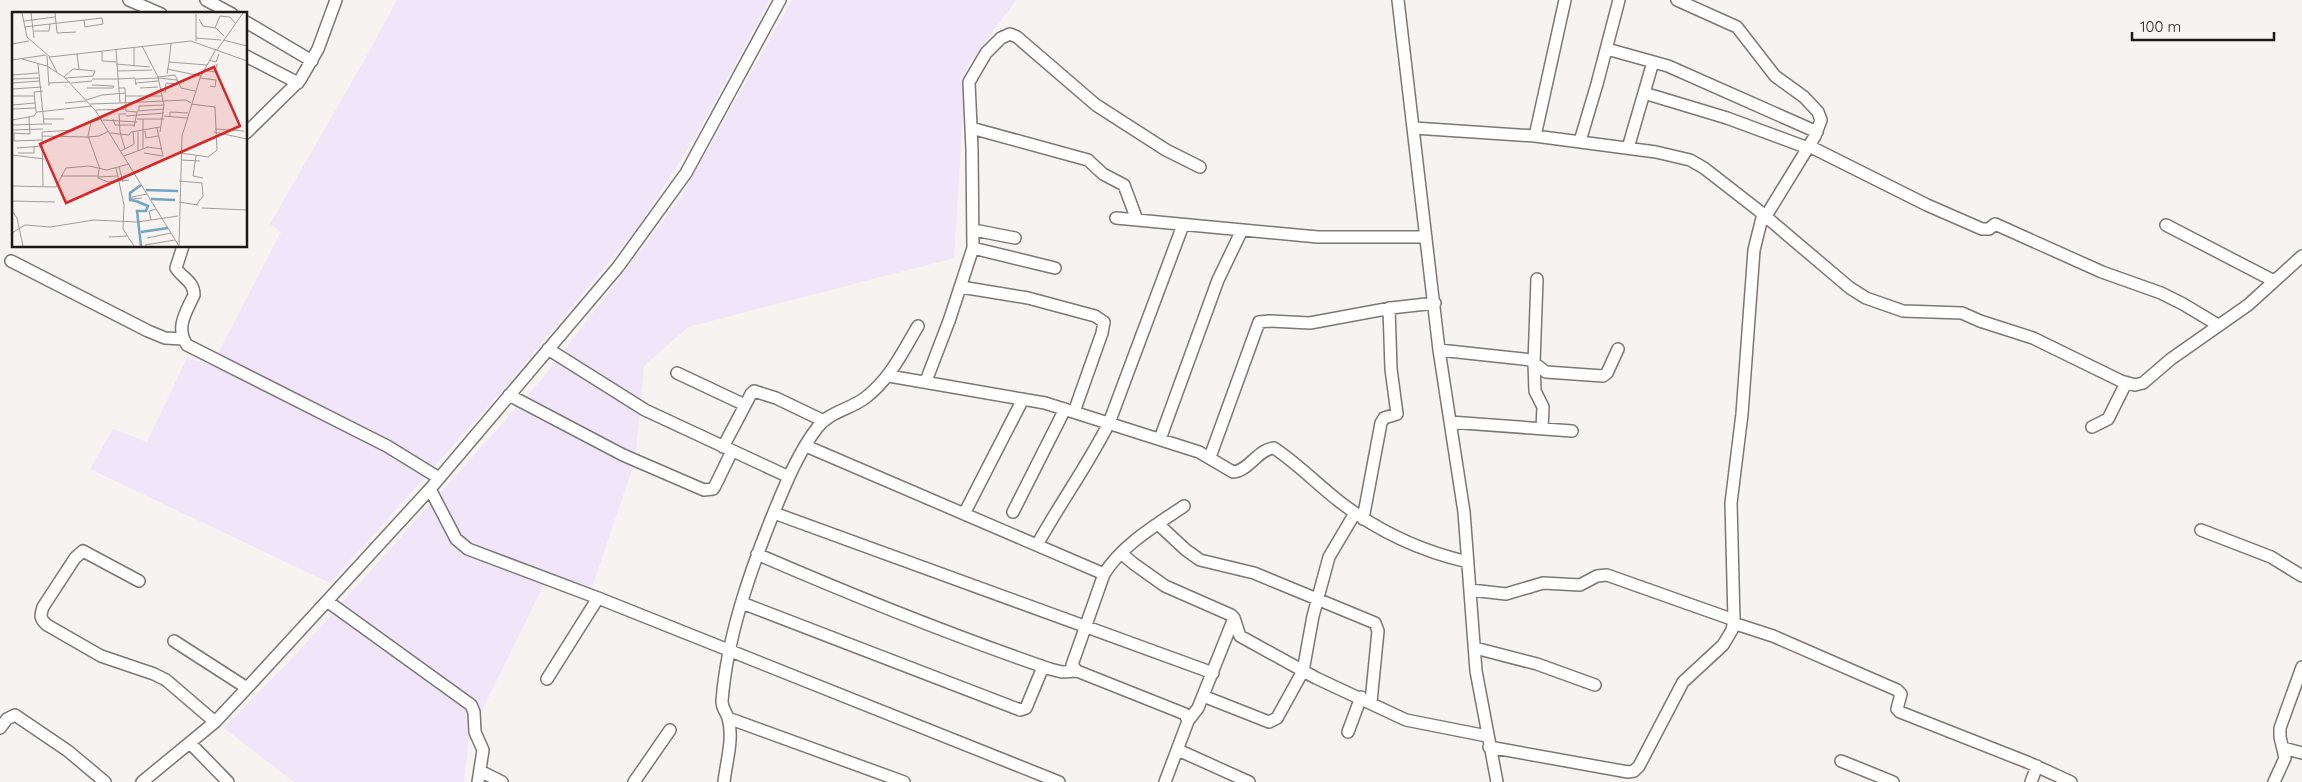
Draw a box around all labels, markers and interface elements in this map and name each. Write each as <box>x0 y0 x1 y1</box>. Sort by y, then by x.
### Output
scale bar <box>2132 10 2274 42</box>
inset map <box>12 12 248 248</box>
text: 100 m <box>2140 17 2181 36</box>

